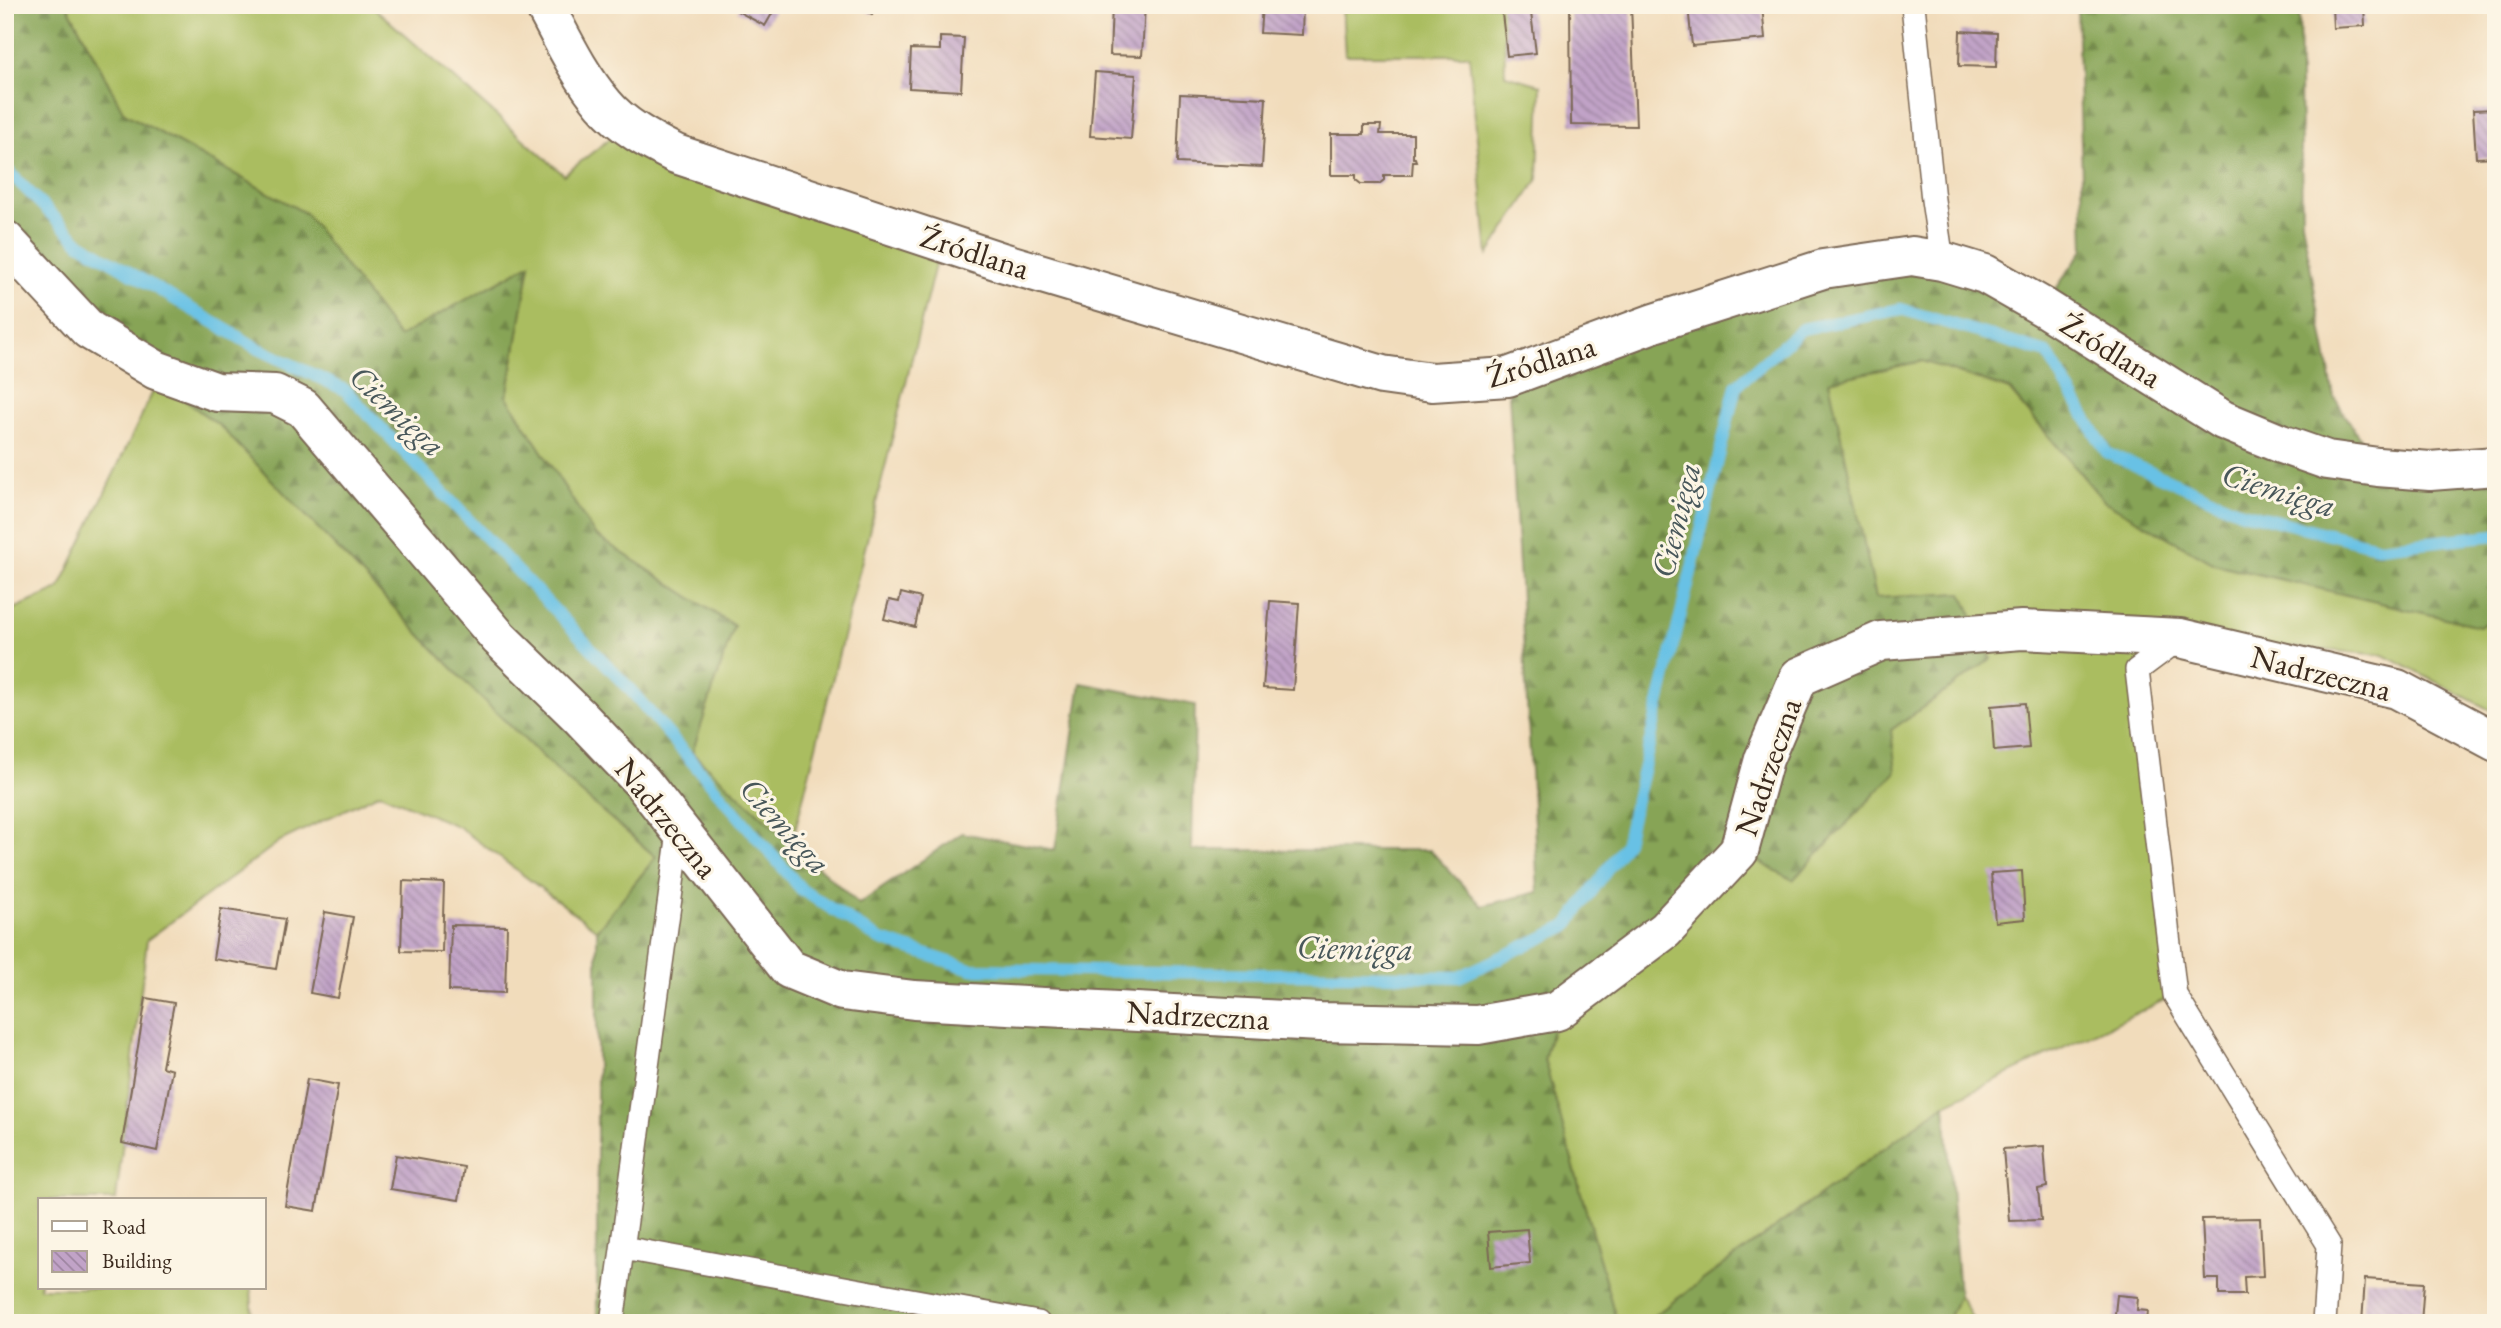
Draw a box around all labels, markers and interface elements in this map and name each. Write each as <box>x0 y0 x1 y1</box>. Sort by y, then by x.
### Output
street label: Źródlana <box>915 215 1035 289</box>
street label: Źródlana <box>2052 302 2170 398</box>
street label: Źródlana <box>1481 324 1601 397</box>
water label: Ciemięga <box>340 355 455 466</box>
water label: Ciemięga <box>2217 452 2341 527</box>
water label: Ciemięga <box>1641 458 1710 582</box>
street label: Nadrzeczna <box>2246 635 2396 711</box>
street label: Nadrzeczna <box>1725 692 1811 842</box>
street label: Nadrzeczna <box>606 749 729 887</box>
water label: Ciemięga <box>731 768 841 883</box>
water label: Ciemięga <box>1296 925 1414 970</box>
street label: Nadrzeczna <box>1125 990 1271 1040</box>
legend <box>38 1198 266 1290</box>
text: Road <box>102 1213 146 1240</box>
text: Building <box>102 1247 172 1274</box>

